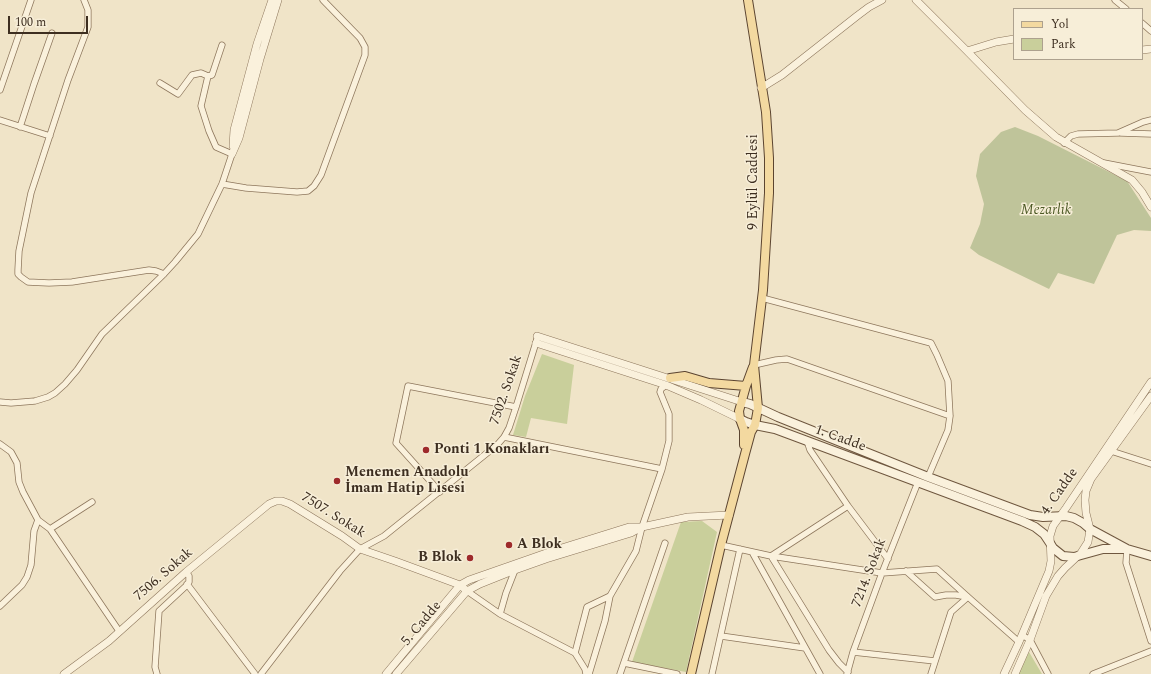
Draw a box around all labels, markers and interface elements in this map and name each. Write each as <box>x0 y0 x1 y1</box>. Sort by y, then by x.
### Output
scale bar <box>10 8 90 34</box>
legend <box>1013 8 1143 60</box>
text: 100 m <box>15 13 46 32</box>
text: Yol <box>1051 15 1069 34</box>
text: Park <box>1051 35 1076 54</box>
street label: 9 Eylül Caddesi <box>746 134 762 230</box>
park label: Mezarlık <box>1021 203 1071 219</box>
street label: 7502. Sokak <box>487 353 527 427</box>
street label: 1. Cadde <box>812 422 868 456</box>
place label: Ponti 1 Konakları <box>434 442 549 458</box>
marker: Ponti 1 Konakları <box>421 445 431 455</box>
place label: Menemen Anadolu İmam Hatip Lisesi <box>345 465 468 498</box>
street label: 4. Cadde <box>1038 465 1082 519</box>
marker: Menemen Anadolu İmam Hatip Lisesi <box>332 476 342 486</box>
street label: 7507. Sokak <box>298 490 368 542</box>
street label: 7214. Sokak <box>849 536 891 610</box>
place label: A Blok <box>517 537 562 553</box>
marker: A Blok <box>504 540 514 550</box>
street label: 7506. Sokak <box>131 545 197 605</box>
place label: B Blok <box>418 550 462 566</box>
marker: B Blok <box>465 553 475 563</box>
street label: 5. Cadde <box>398 598 446 650</box>

